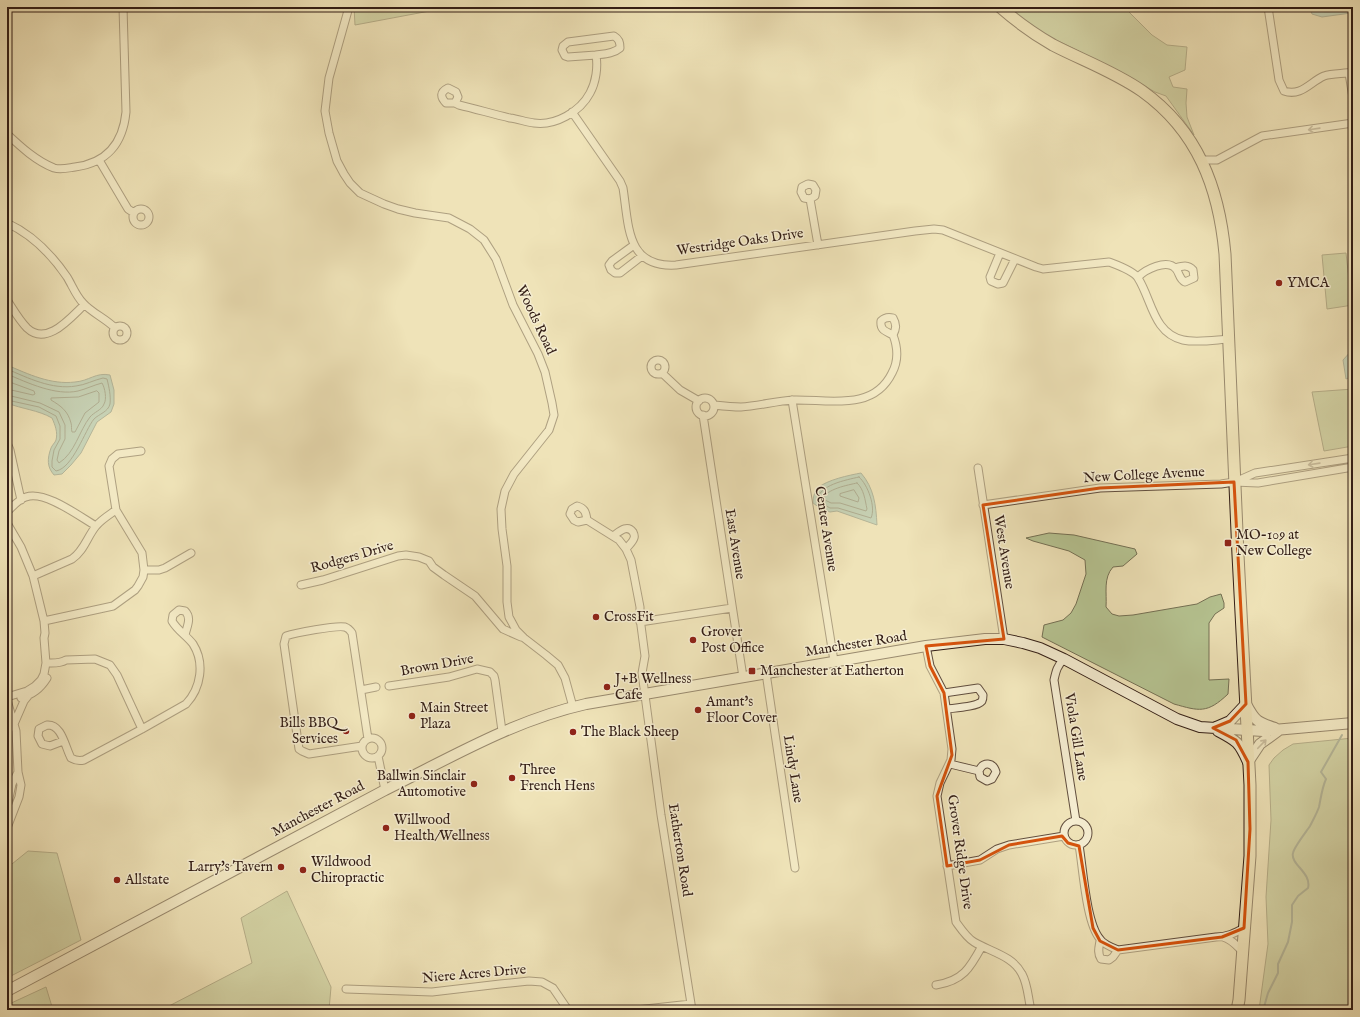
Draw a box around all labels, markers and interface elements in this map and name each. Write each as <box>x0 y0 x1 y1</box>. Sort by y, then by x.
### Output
one-way arrow <box>1308 125 1321 133</box>
street label: Westridge Oaks Drive <box>675 224 805 260</box>
place label: YMCA <box>1287 274 1330 292</box>
marker: YMCA <box>1274 278 1284 288</box>
street label: Woods Road <box>512 282 560 358</box>
one-way arrow <box>1308 460 1321 468</box>
street label: New College Avenue <box>1083 463 1206 487</box>
street label: Center Avenue <box>810 485 842 573</box>
street label: East Avenue <box>721 507 750 581</box>
street label: West Avenue <box>989 514 1019 591</box>
place label: MO-109 at New College <box>1236 526 1313 560</box>
street label: Rodgers Drive <box>309 536 396 577</box>
marker: MO-109 at New College <box>1223 538 1233 548</box>
place label: CrossFit <box>604 608 654 626</box>
marker: CrossFit <box>591 612 601 622</box>
place label: Grover Post Office <box>701 623 765 657</box>
street label: Manchester Road <box>804 627 909 661</box>
marker: Grover Post Office <box>688 635 698 645</box>
street label: Brown Drive <box>399 650 476 680</box>
place label: Manchester at Eatherton <box>760 662 905 680</box>
marker: Manchester at Eatherton <box>747 666 757 676</box>
place label: J+B Wellness Cafe <box>613 670 691 704</box>
marker: J+B Wellness Cafe <box>602 682 612 692</box>
street label: Viola Gill Lane <box>1060 691 1092 783</box>
place label: Amant's Floor Cover <box>705 693 777 727</box>
place label: Main Street Plaza <box>420 699 488 733</box>
marker: Amant's Floor Cover <box>693 705 703 715</box>
marker: Main Street Plaza <box>407 711 417 721</box>
place label: Bills BBQ Services <box>279 714 349 748</box>
place label: The Black Sheep <box>581 723 679 741</box>
marker: Bills BBQ Services <box>341 726 351 736</box>
marker: The Black Sheep <box>568 727 578 737</box>
street label: Lindy Lane <box>779 734 807 805</box>
one-way arrow <box>1257 739 1266 749</box>
place label: Three French Hens <box>520 761 595 795</box>
place label: Ballwin Sinclair Automotive <box>377 767 467 801</box>
marker: Three French Hens <box>507 773 517 783</box>
street label: Manchester Road <box>269 777 368 841</box>
marker: Ballwin Sinclair Automotive <box>469 779 479 789</box>
street label: Grover Ridge Drive <box>943 793 977 911</box>
street label: Eatherton Road <box>664 802 696 898</box>
place label: Willwood Health/Wellness <box>394 811 490 845</box>
marker: Willwood Health/Wellness <box>381 823 391 833</box>
place label: Wildwood Chiropractic <box>311 853 384 887</box>
place label: Larry's Tavern <box>188 858 274 876</box>
marker: Larry's Tavern <box>276 862 286 872</box>
marker: Wildwood Chiropractic <box>298 865 308 875</box>
place label: Allstate <box>124 871 170 889</box>
marker: Allstate <box>112 875 122 885</box>
street label: Niere Acres Drive <box>421 960 527 988</box>

